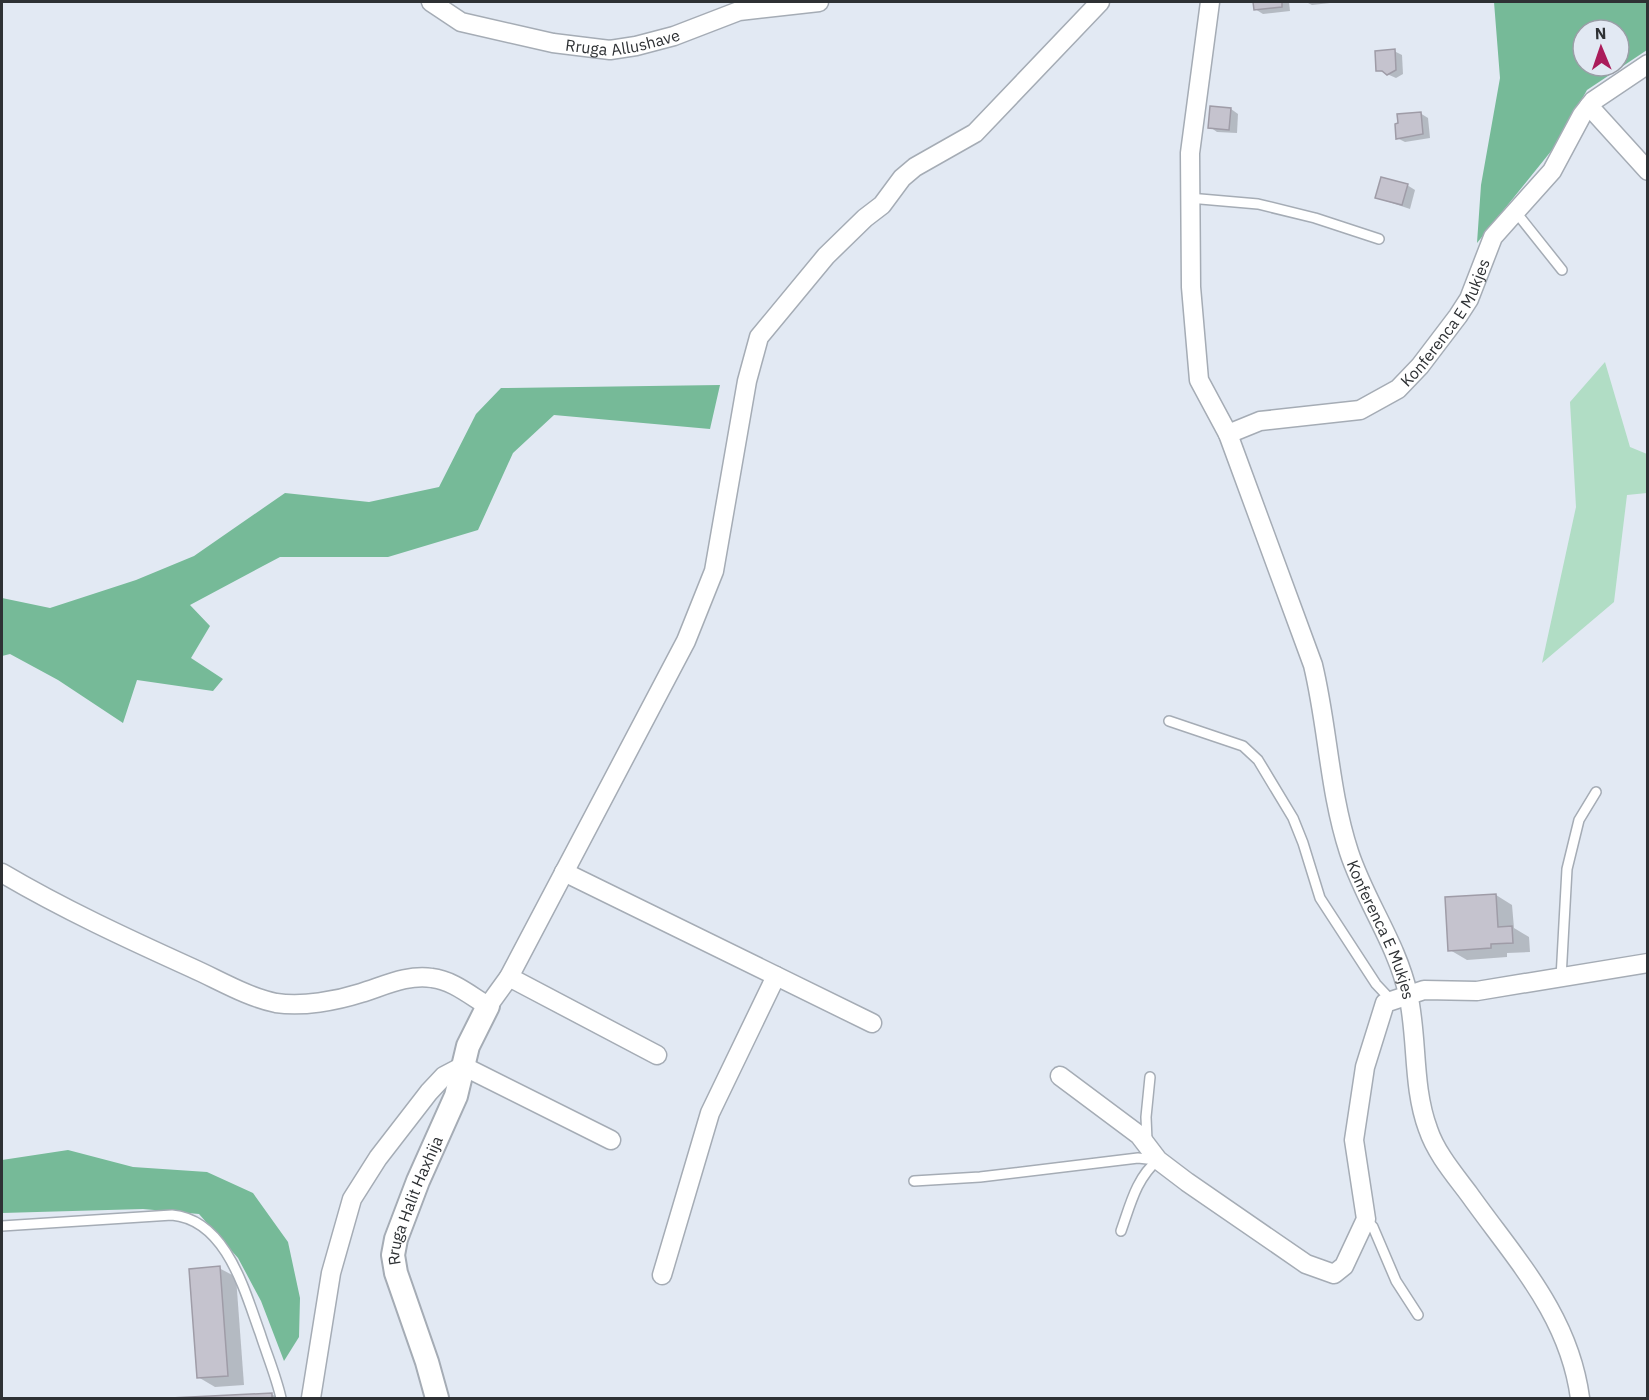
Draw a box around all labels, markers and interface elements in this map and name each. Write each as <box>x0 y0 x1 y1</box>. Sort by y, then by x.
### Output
north arrow <box>1571 18 1631 78</box>
text: N <box>1594 23 1607 43</box>
street label: Rruga Allushave <box>564 25 683 60</box>
street label: Konferenca E Mukjes <box>1396 256 1494 391</box>
street label: Konferenca E Mukjes <box>1343 857 1419 1001</box>
street label: Rruga Halit Haxhija <box>383 1132 447 1267</box>

